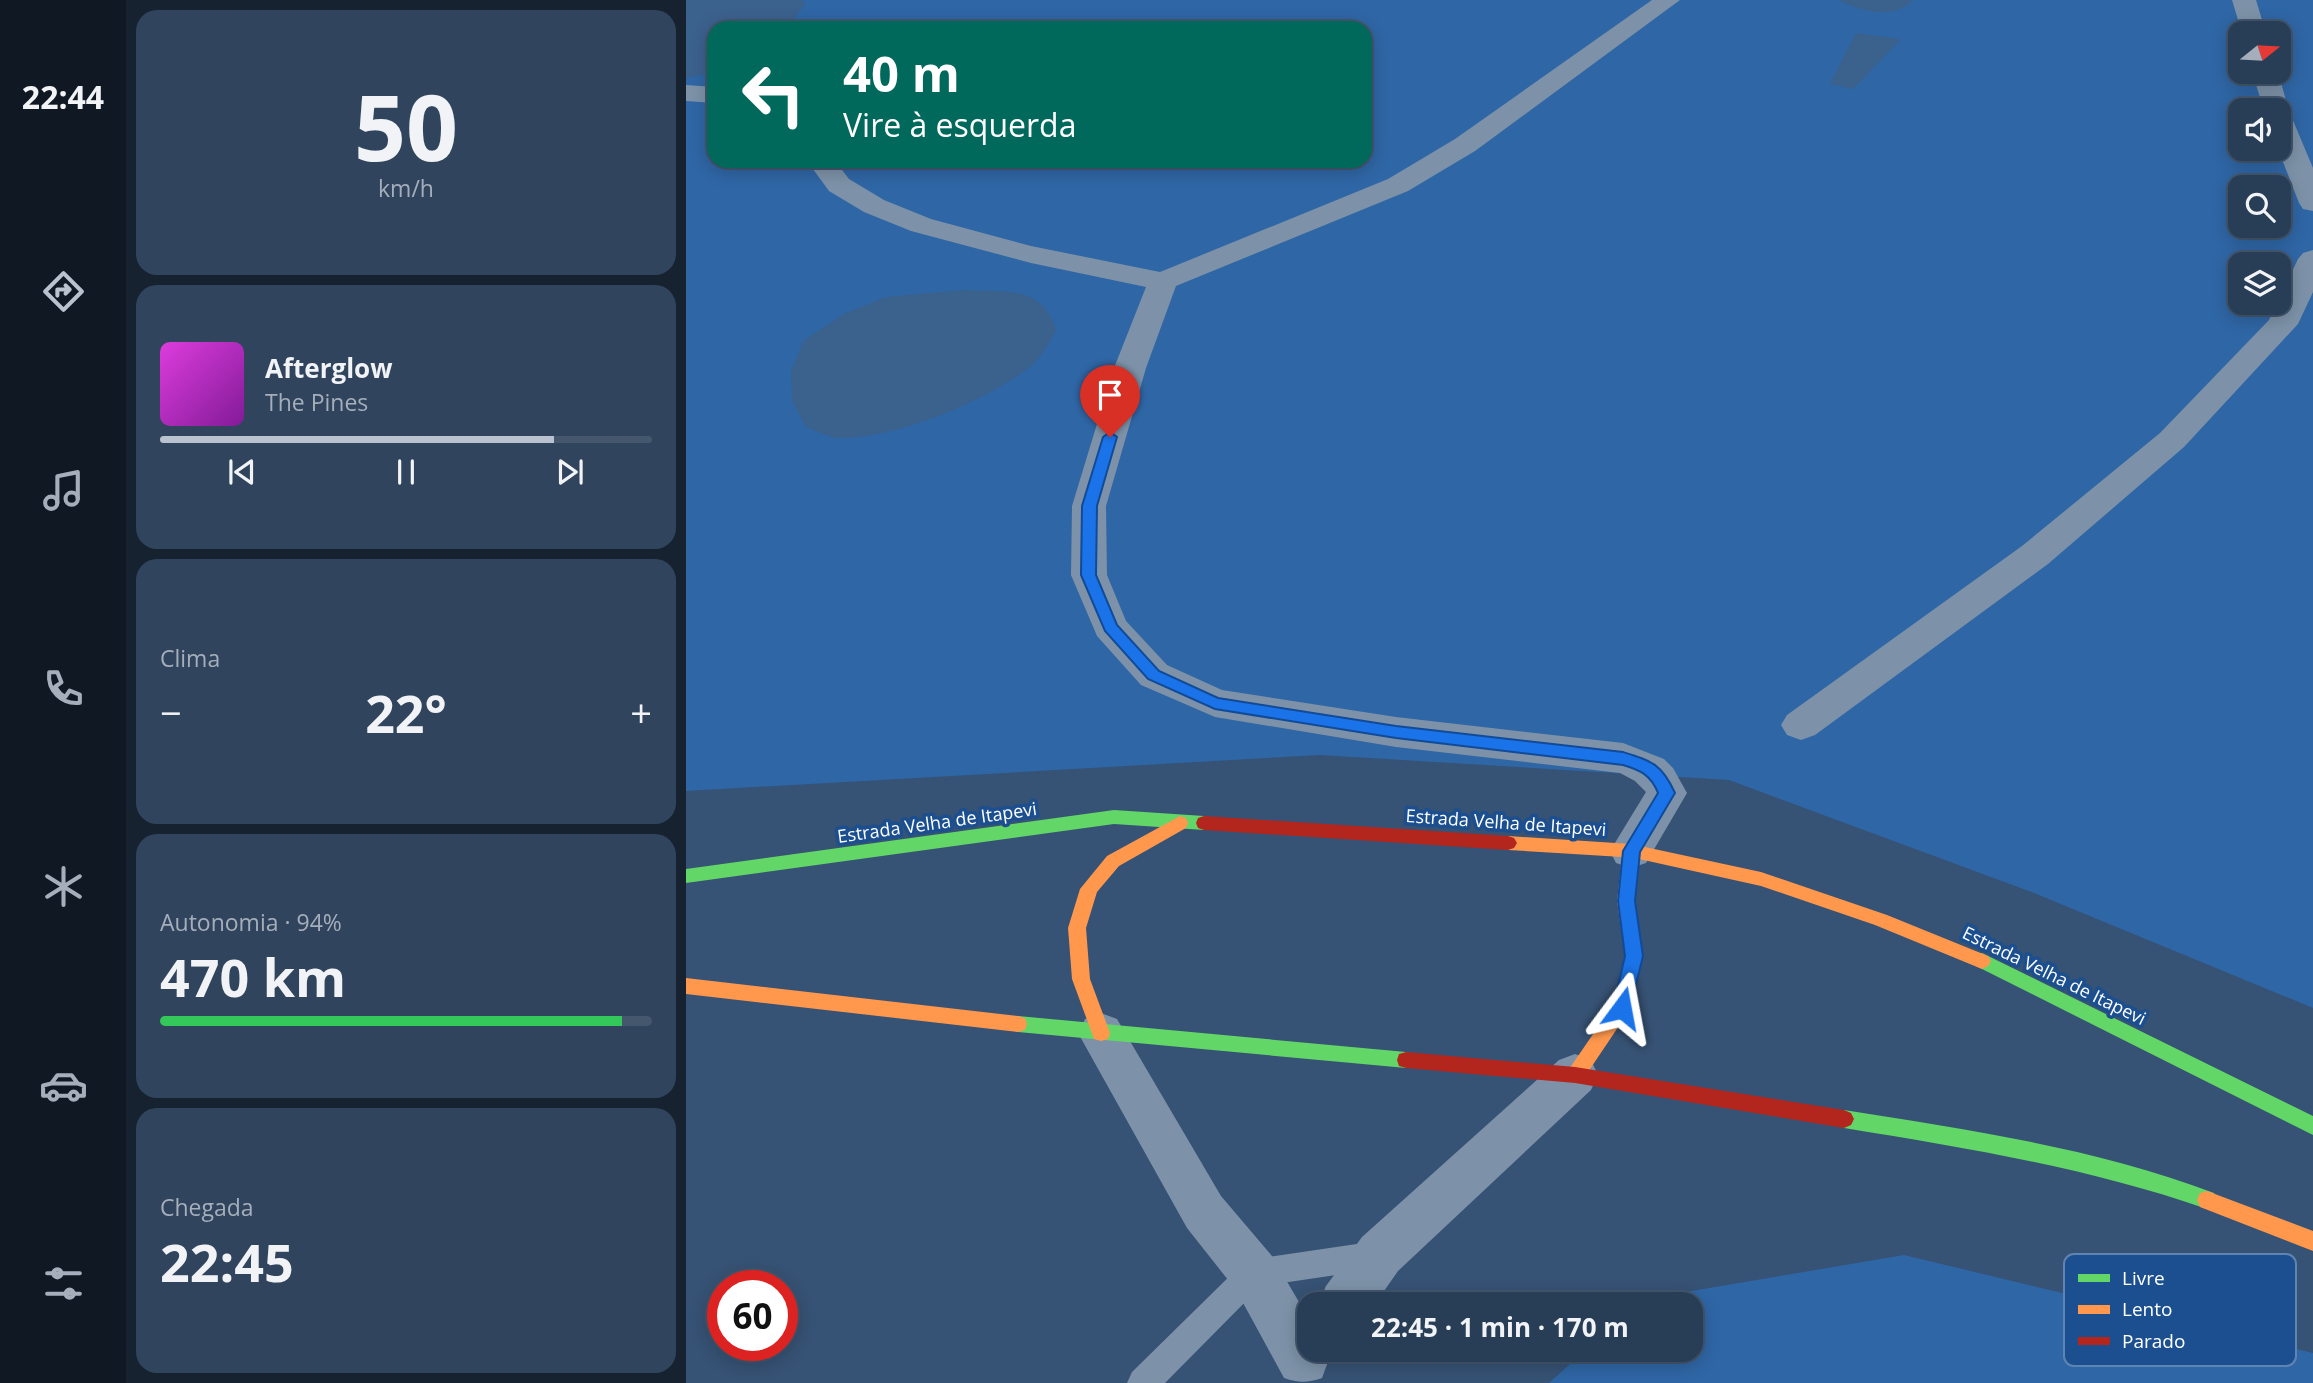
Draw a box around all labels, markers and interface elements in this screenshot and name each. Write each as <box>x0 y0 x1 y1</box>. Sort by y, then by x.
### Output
north arrow <box>2228 21 2291 84</box>
map controls <box>2228 21 2291 315</box>
text: 40 m <box>843 40 960 106</box>
icon: left <box>728 49 819 140</box>
text: 50 <box>354 64 458 188</box>
text: 22:44 <box>22 75 104 118</box>
button: sound <box>2228 98 2291 161</box>
text: Vire à esquerda <box>843 103 1076 146</box>
text: km/h <box>378 172 434 204</box>
button: search <box>2228 175 2291 238</box>
button: layers <box>2228 252 2291 315</box>
icon: directions <box>39 267 88 316</box>
text: Afterglow <box>265 350 392 386</box>
pin <box>1080 365 1140 437</box>
icon: arrive <box>1091 376 1129 414</box>
text: The Pines <box>265 386 368 418</box>
icon: previous <box>223 453 261 491</box>
icon: pause <box>387 453 425 491</box>
icon: next <box>551 453 589 491</box>
icon: music <box>39 466 88 515</box>
text: Clima <box>160 642 220 674</box>
icon: phone <box>39 664 88 713</box>
text: 22° <box>365 677 447 748</box>
text: − <box>160 686 182 738</box>
text: + <box>630 686 652 738</box>
street label: Estrada Velha de Itapevi <box>836 796 1038 848</box>
street label: Estrada Velha de Itapevi <box>1405 803 1607 841</box>
icon: climate <box>39 862 88 911</box>
text: Autonomia · 94% <box>160 906 342 938</box>
street label: Estrada Velha de Itapevi <box>1959 920 2150 1030</box>
text: 470 km <box>160 941 346 1012</box>
position arrow <box>1585 971 1659 1045</box>
icon: car <box>39 1061 88 1110</box>
text: Chegada <box>160 1191 254 1223</box>
text: 22:45 <box>160 1226 294 1297</box>
legend <box>2064 1254 2296 1366</box>
icon: filters <box>39 1259 88 1308</box>
text: Livre <box>2122 1265 2165 1291</box>
speed limit sign: 60 <box>707 1270 798 1361</box>
text: Lento <box>2122 1296 2172 1322</box>
text: 22:45 · 1 min · 170 m <box>1371 1309 1629 1345</box>
text: Parado <box>2122 1328 2185 1354</box>

